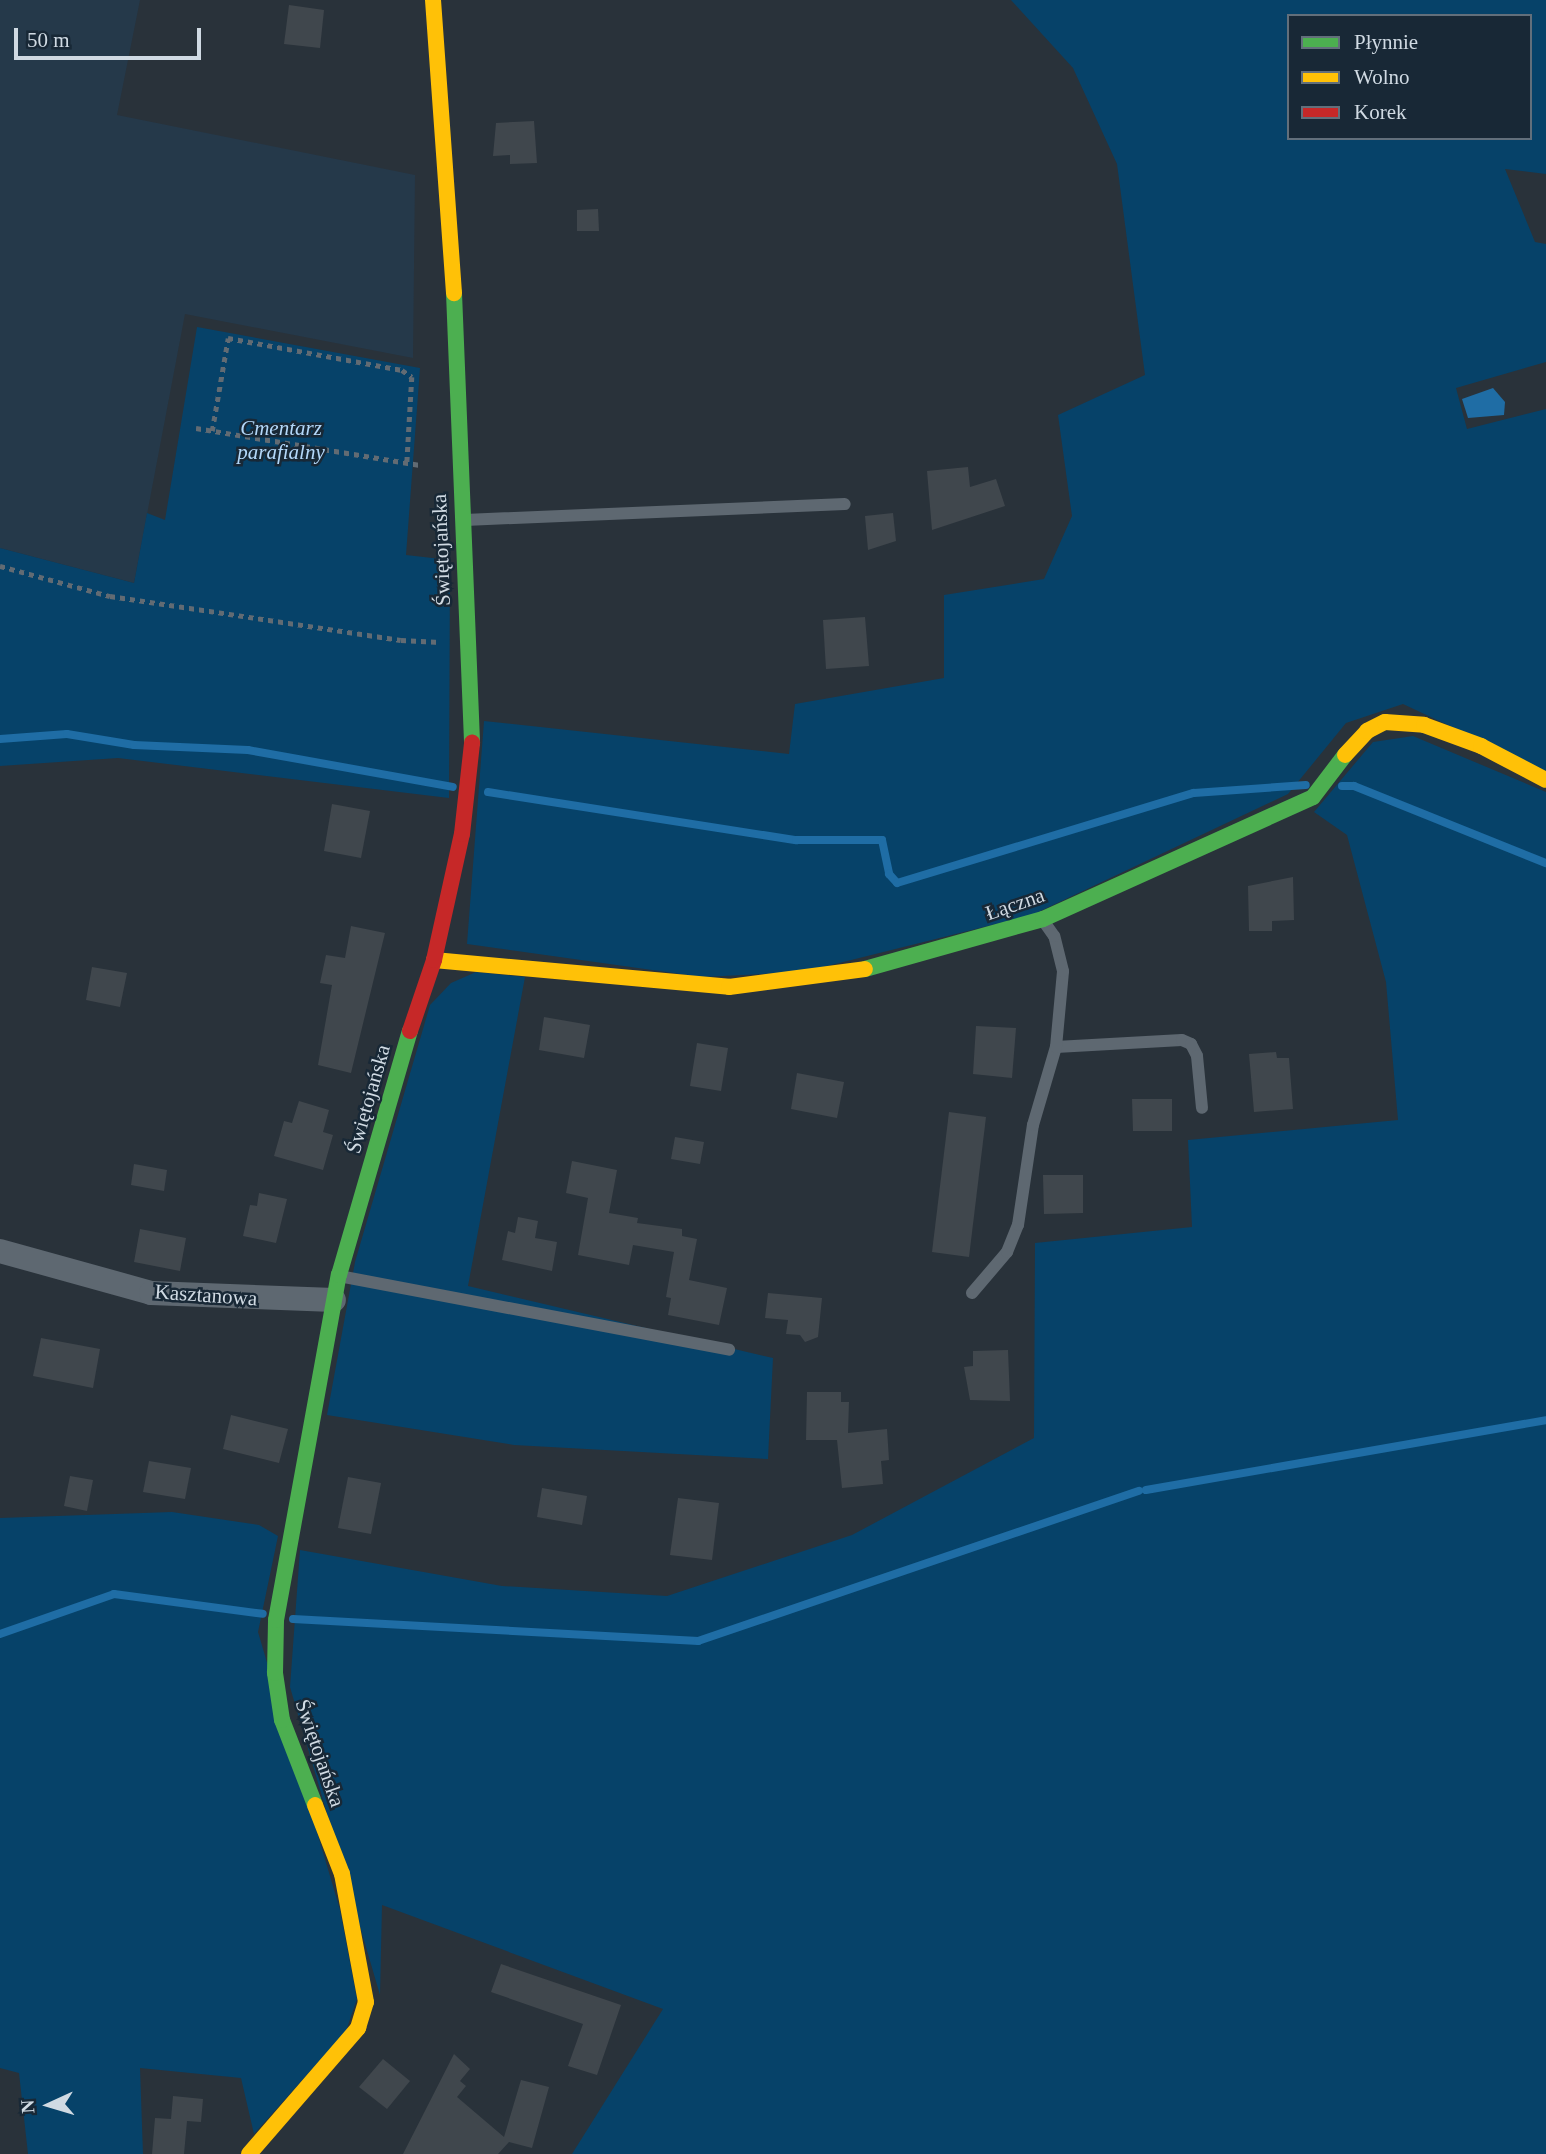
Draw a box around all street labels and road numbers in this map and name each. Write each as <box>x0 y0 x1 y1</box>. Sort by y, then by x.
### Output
street label: Świętojańska <box>426 494 456 606</box>
street label: Łączna <box>982 882 1048 926</box>
street label: Świętojańska <box>340 1042 396 1156</box>
street label: Kasztanowa <box>154 1279 258 1311</box>
street label: Świętojańska <box>290 1696 350 1810</box>

